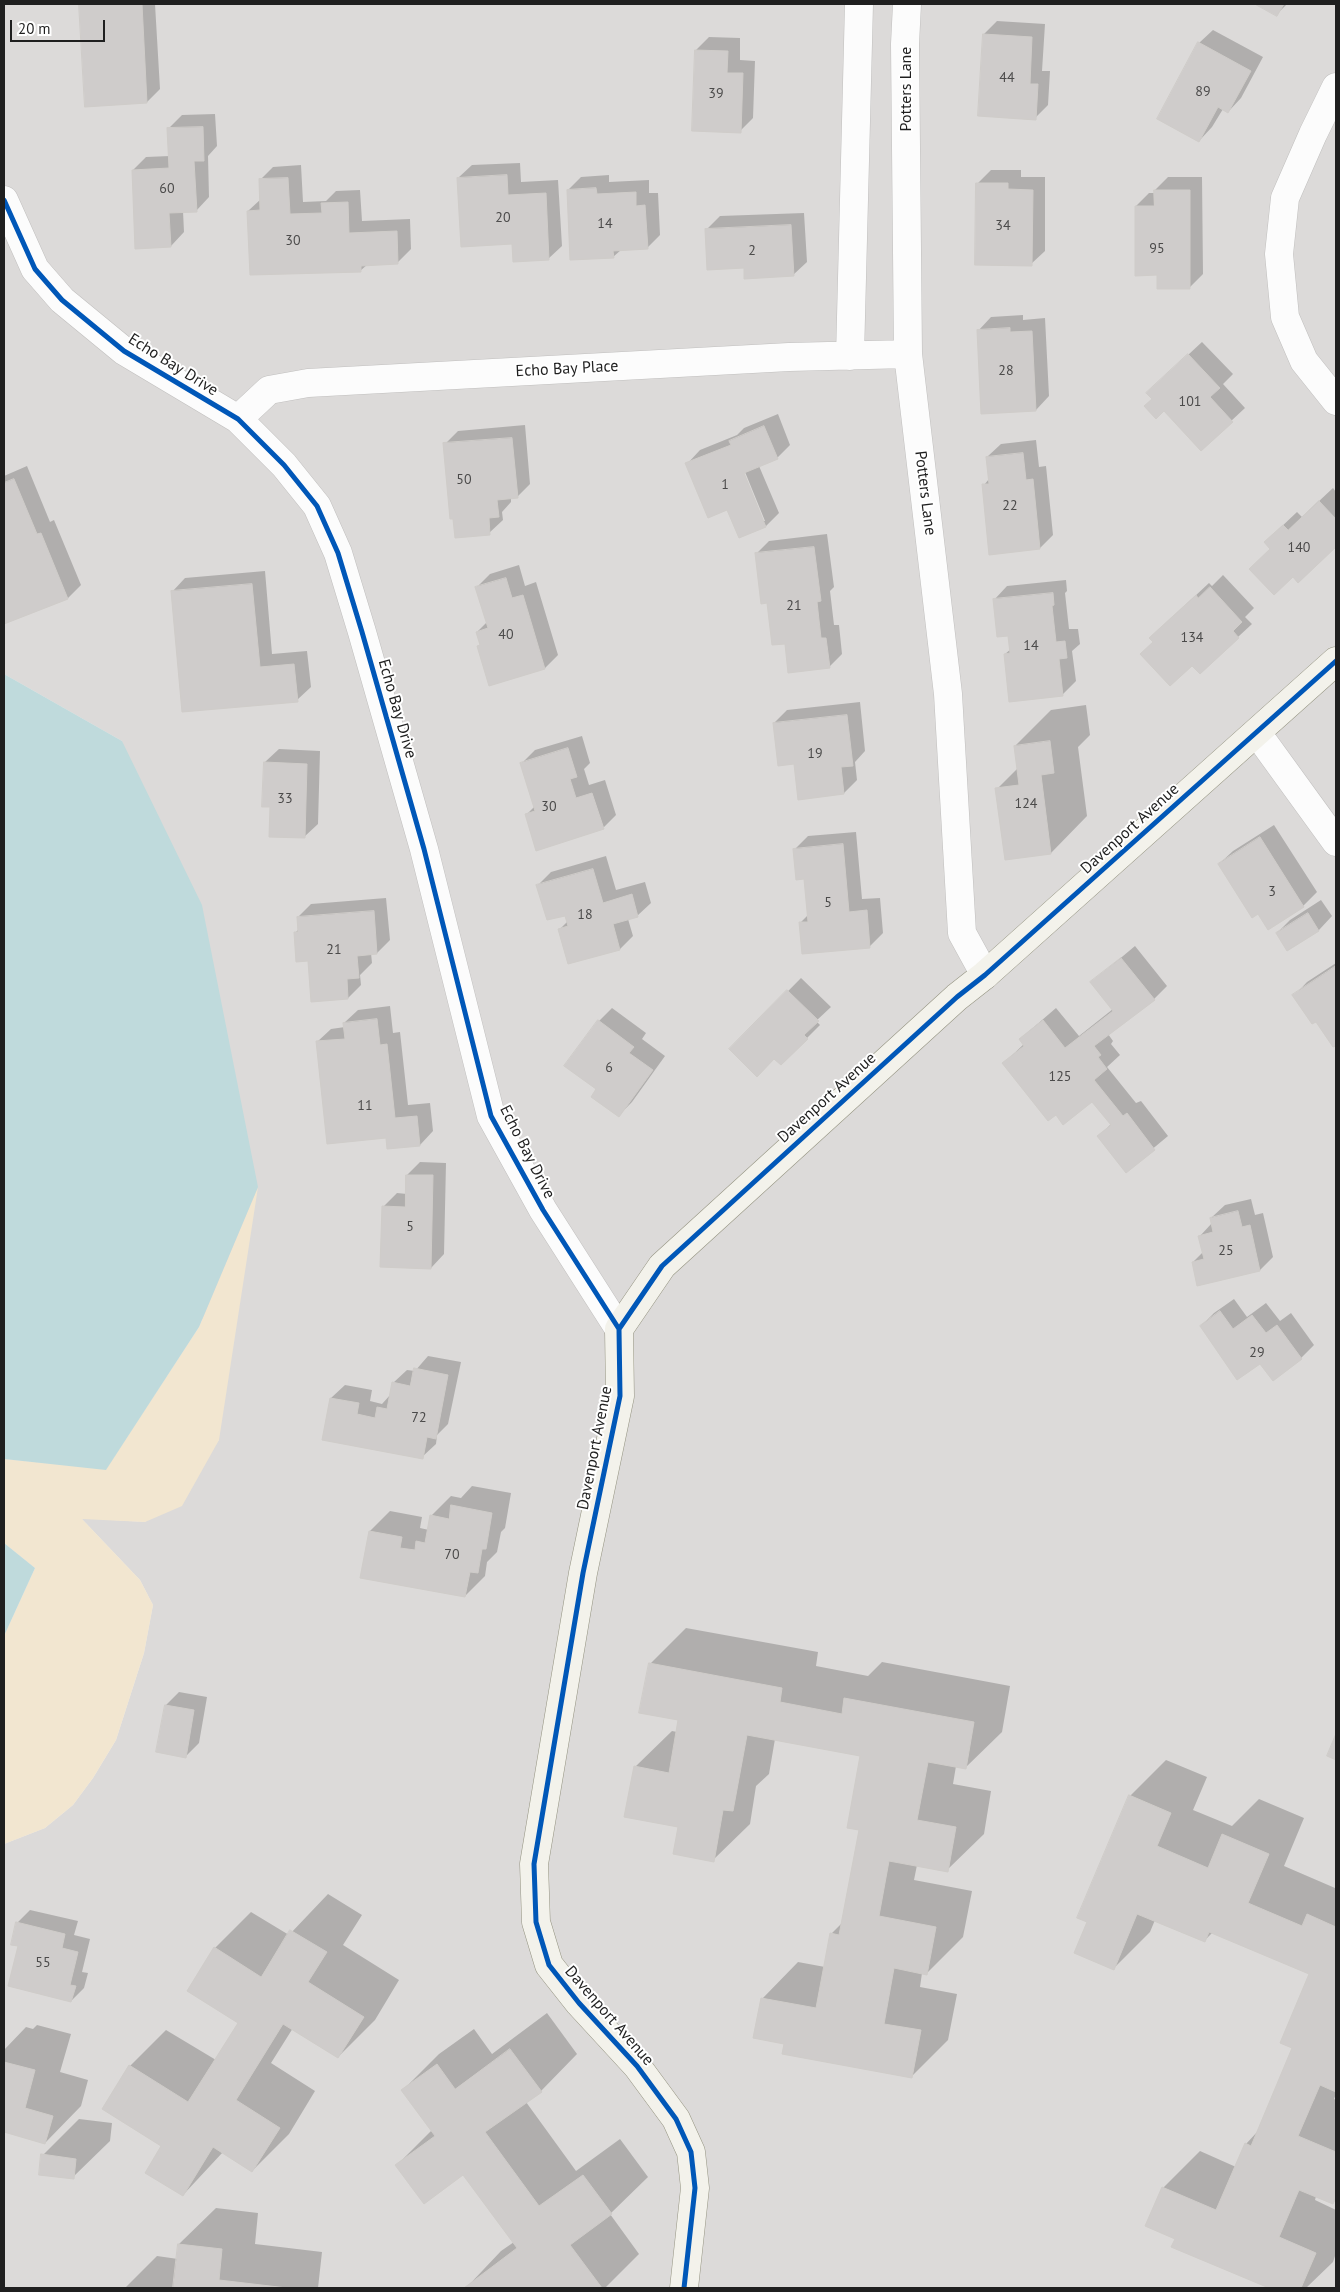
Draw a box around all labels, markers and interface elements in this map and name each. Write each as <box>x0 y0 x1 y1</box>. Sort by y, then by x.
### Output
scale bar <box>12 10 108 42</box>
text: 20 m <box>18 19 51 38</box>
street label: Potters Lane <box>896 47 916 131</box>
house number: 44 <box>999 70 1015 86</box>
house number: 89 <box>1195 84 1211 100</box>
house number: 39 <box>708 86 724 102</box>
house number: 60 <box>159 181 175 197</box>
house number: 20 <box>495 210 511 226</box>
house number: 14 <box>597 216 613 232</box>
house number: 34 <box>995 218 1011 234</box>
house number: 30 <box>285 233 301 249</box>
house number: 95 <box>1149 241 1165 257</box>
house number: 2 <box>748 243 756 259</box>
street label: Echo Bay Drive <box>125 330 221 400</box>
street label: Echo Bay Place <box>515 357 619 381</box>
house number: 28 <box>998 363 1014 379</box>
house number: 101 <box>1179 394 1201 410</box>
street label: Potters Lane <box>910 450 940 536</box>
house number: 50 <box>456 472 472 488</box>
house number: 1 <box>721 477 729 493</box>
house number: 22 <box>1002 498 1018 514</box>
house number: 140 <box>1288 540 1310 556</box>
house number: 21 <box>786 598 802 614</box>
house number: 40 <box>498 627 514 643</box>
house number: 134 <box>1181 630 1203 646</box>
house number: 14 <box>1023 638 1039 654</box>
street label: Echo Bay Drive <box>374 657 420 761</box>
house number: 19 <box>807 746 823 762</box>
street label: Davenport Avenue <box>1077 780 1183 878</box>
house number: 33 <box>277 791 293 807</box>
house number: 124 <box>1015 796 1037 812</box>
house number: 30 <box>541 799 557 815</box>
house number: 3 <box>1268 884 1276 900</box>
house number: 5 <box>824 895 832 911</box>
house number: 18 <box>577 907 593 923</box>
house number: 21 <box>326 942 342 958</box>
street label: Davenport Avenue <box>774 1049 880 1147</box>
house number: 6 <box>605 1060 613 1076</box>
house number: 125 <box>1049 1069 1071 1085</box>
house number: 11 <box>357 1098 373 1114</box>
street label: Echo Bay Drive <box>495 1102 559 1202</box>
house number: 5 <box>406 1219 414 1235</box>
house number: 25 <box>1218 1243 1234 1259</box>
house number: 29 <box>1249 1345 1265 1361</box>
street label: Davenport Avenue <box>574 1385 616 1511</box>
house number: 72 <box>411 1410 427 1426</box>
house number: 70 <box>444 1547 460 1563</box>
house number: 55 <box>35 1955 51 1971</box>
street label: Davenport Avenue <box>561 1962 657 2070</box>

